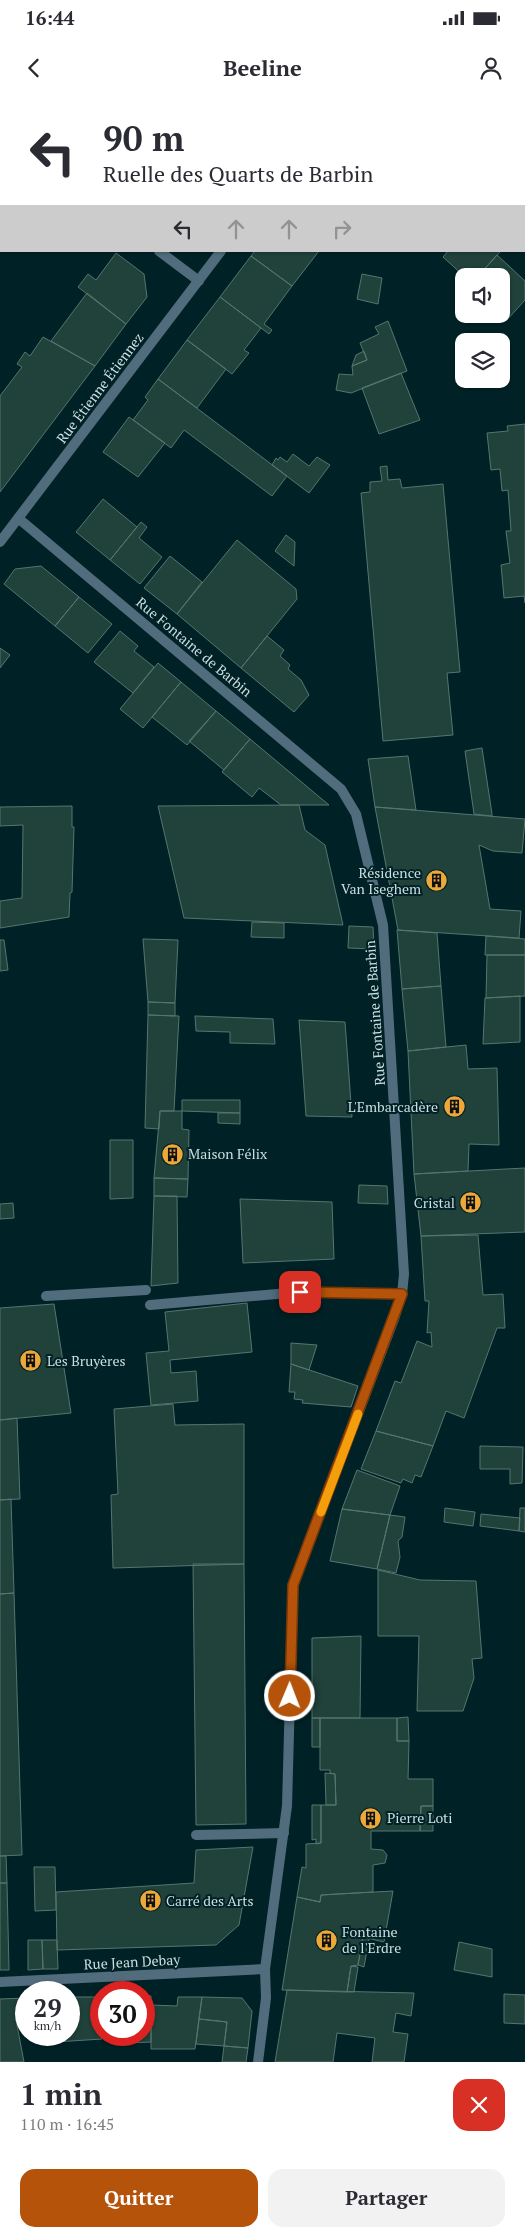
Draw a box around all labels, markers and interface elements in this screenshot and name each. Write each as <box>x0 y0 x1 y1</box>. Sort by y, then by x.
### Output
text: 16:44 <box>25 5 74 30</box>
text: Beeline <box>223 53 302 82</box>
icon: back <box>20 54 48 82</box>
icon: person <box>477 54 505 82</box>
text: 90 m <box>103 115 184 161</box>
icon: left <box>20 120 85 185</box>
text: Ruelle des Quarts de Barbin <box>103 159 373 188</box>
icon: left <box>169 215 197 243</box>
icon: ahead <box>222 215 250 243</box>
icon: ahead <box>275 215 303 243</box>
icon: right <box>328 215 356 243</box>
map controls <box>455 268 510 388</box>
button: sound <box>455 268 510 323</box>
street label: Rue Étienne Étiennez <box>52 328 148 447</box>
button: layers <box>455 333 510 388</box>
street label: Rue Fontaine de Barbin <box>132 592 257 701</box>
place label: Résidence Van Iseghem <box>341 863 421 898</box>
building icon: Résidence Van Iseghem <box>425 869 449 893</box>
street label: Rue Fontaine de Barbin <box>360 939 389 1086</box>
building icon: L'Embarcadère <box>442 1095 466 1119</box>
place label: L'Embarcadère <box>348 1097 438 1116</box>
building icon: Maison Félix <box>160 1142 184 1166</box>
place label: Maison Félix <box>188 1144 268 1163</box>
building icon: Cristal <box>459 1191 483 1215</box>
place label: Cristal <box>414 1193 455 1212</box>
pin <box>279 1271 321 1313</box>
icon: arrive <box>286 1278 314 1306</box>
building icon: Les Bruyères <box>19 1349 43 1373</box>
place label: Les Bruyères <box>47 1351 126 1370</box>
position arrow <box>263 1669 315 1721</box>
building icon: Pierre Loti <box>359 1806 383 1830</box>
place label: Pierre Loti <box>387 1808 452 1827</box>
building icon: Carré des Arts <box>138 1889 162 1913</box>
place label: Carré des Arts <box>166 1891 254 1910</box>
place label: Fontaine de l'Erdre <box>342 1922 401 1957</box>
building icon: Fontaine de l'Erdre <box>314 1928 338 1952</box>
street label: Rue Jean Debay <box>83 1949 182 1974</box>
speed limit sign: 30 <box>90 1981 155 2046</box>
text: 29 <box>33 1991 62 2024</box>
text: km/h <box>34 2018 61 2033</box>
text: 1 min <box>20 2074 102 2114</box>
button: close <box>453 2079 505 2131</box>
text: 110 m · 16:45 <box>20 2113 114 2135</box>
button: Quitter <box>20 2169 258 2227</box>
button: Partager <box>268 2169 505 2227</box>

